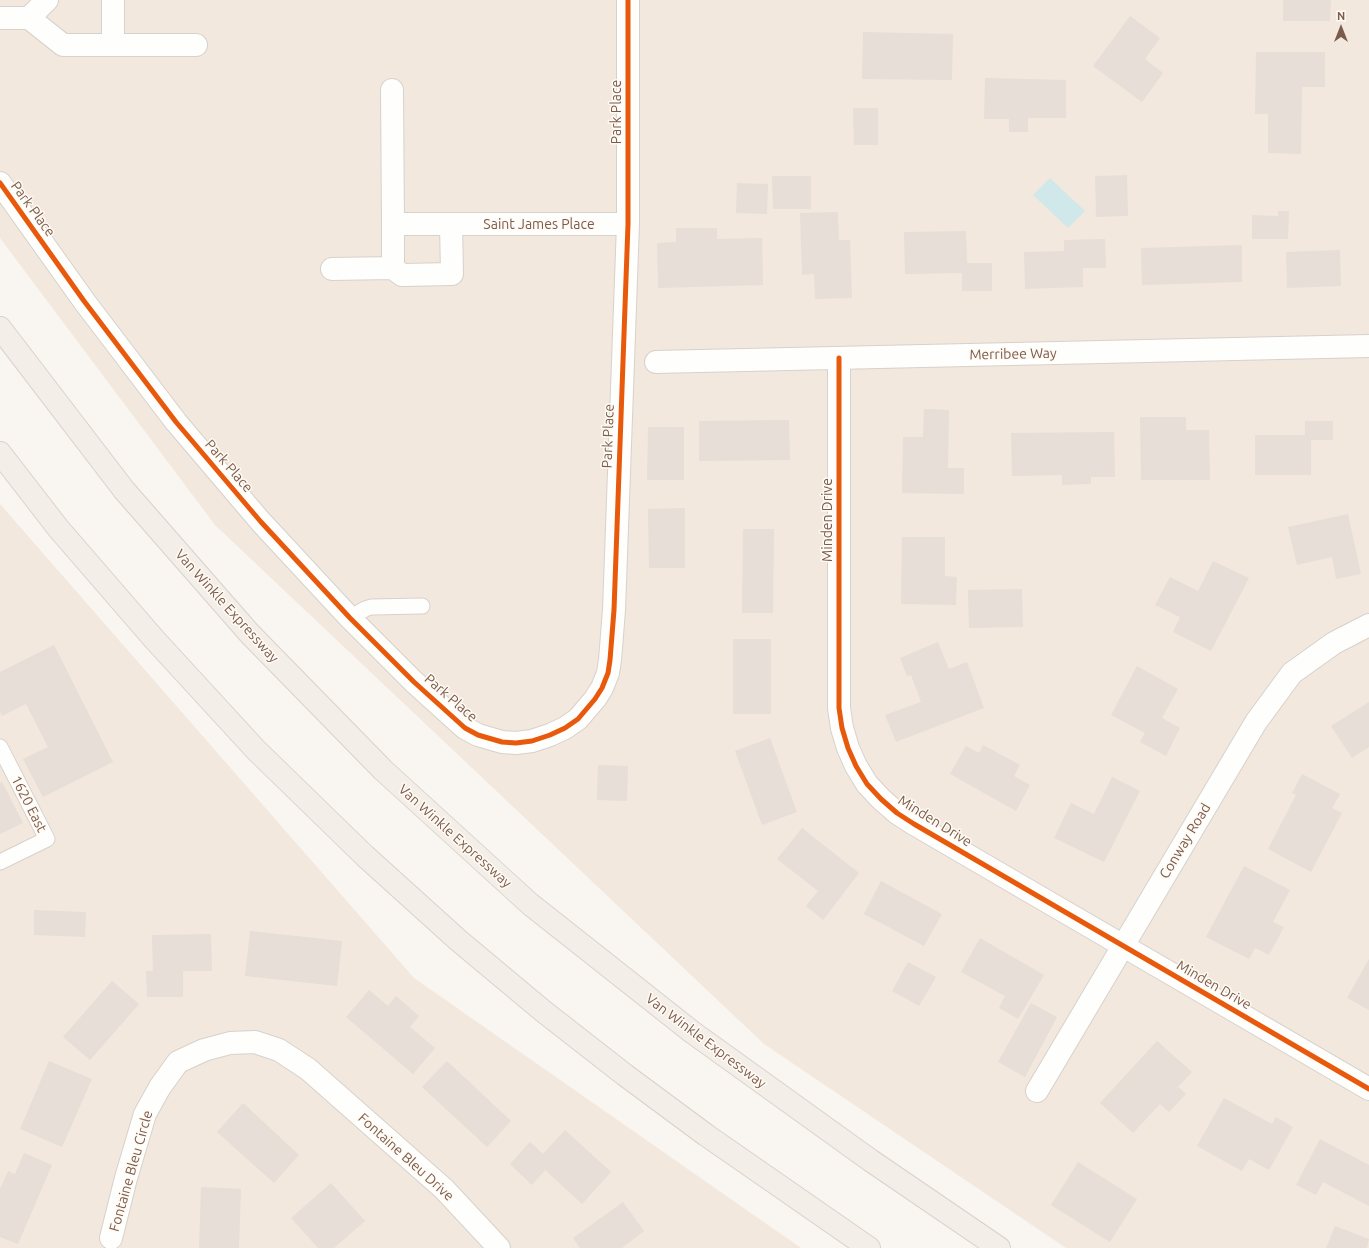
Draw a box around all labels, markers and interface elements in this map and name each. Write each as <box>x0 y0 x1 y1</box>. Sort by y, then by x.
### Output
north arrow <box>1321 8 1361 48</box>
text: N <box>1337 10 1345 22</box>
street label: Park Place <box>608 80 624 144</box>
street label: Park Place <box>7 178 59 240</box>
street label: Saint James Place <box>483 216 595 232</box>
street label: Merribee Way <box>969 345 1057 363</box>
street label: Park Place <box>598 403 618 469</box>
street label: Park Place <box>202 436 256 496</box>
street label: Minden Drive <box>819 478 835 562</box>
street label: Van Winkle Expressway <box>172 546 282 666</box>
street label: Park Place <box>421 671 481 725</box>
street label: 1620 East <box>8 773 50 835</box>
street label: Van Winkle Expressway <box>395 781 515 891</box>
street label: Minden Drive <box>895 792 975 850</box>
street label: Conway Road <box>1156 800 1214 882</box>
street label: Minden Drive <box>1174 957 1254 1013</box>
street label: Van Winkle Expressway <box>642 990 770 1092</box>
street label: Fontaine Bleu Circle <box>106 1109 156 1233</box>
street label: Fontaine Bleu Drive <box>355 1110 457 1204</box>

